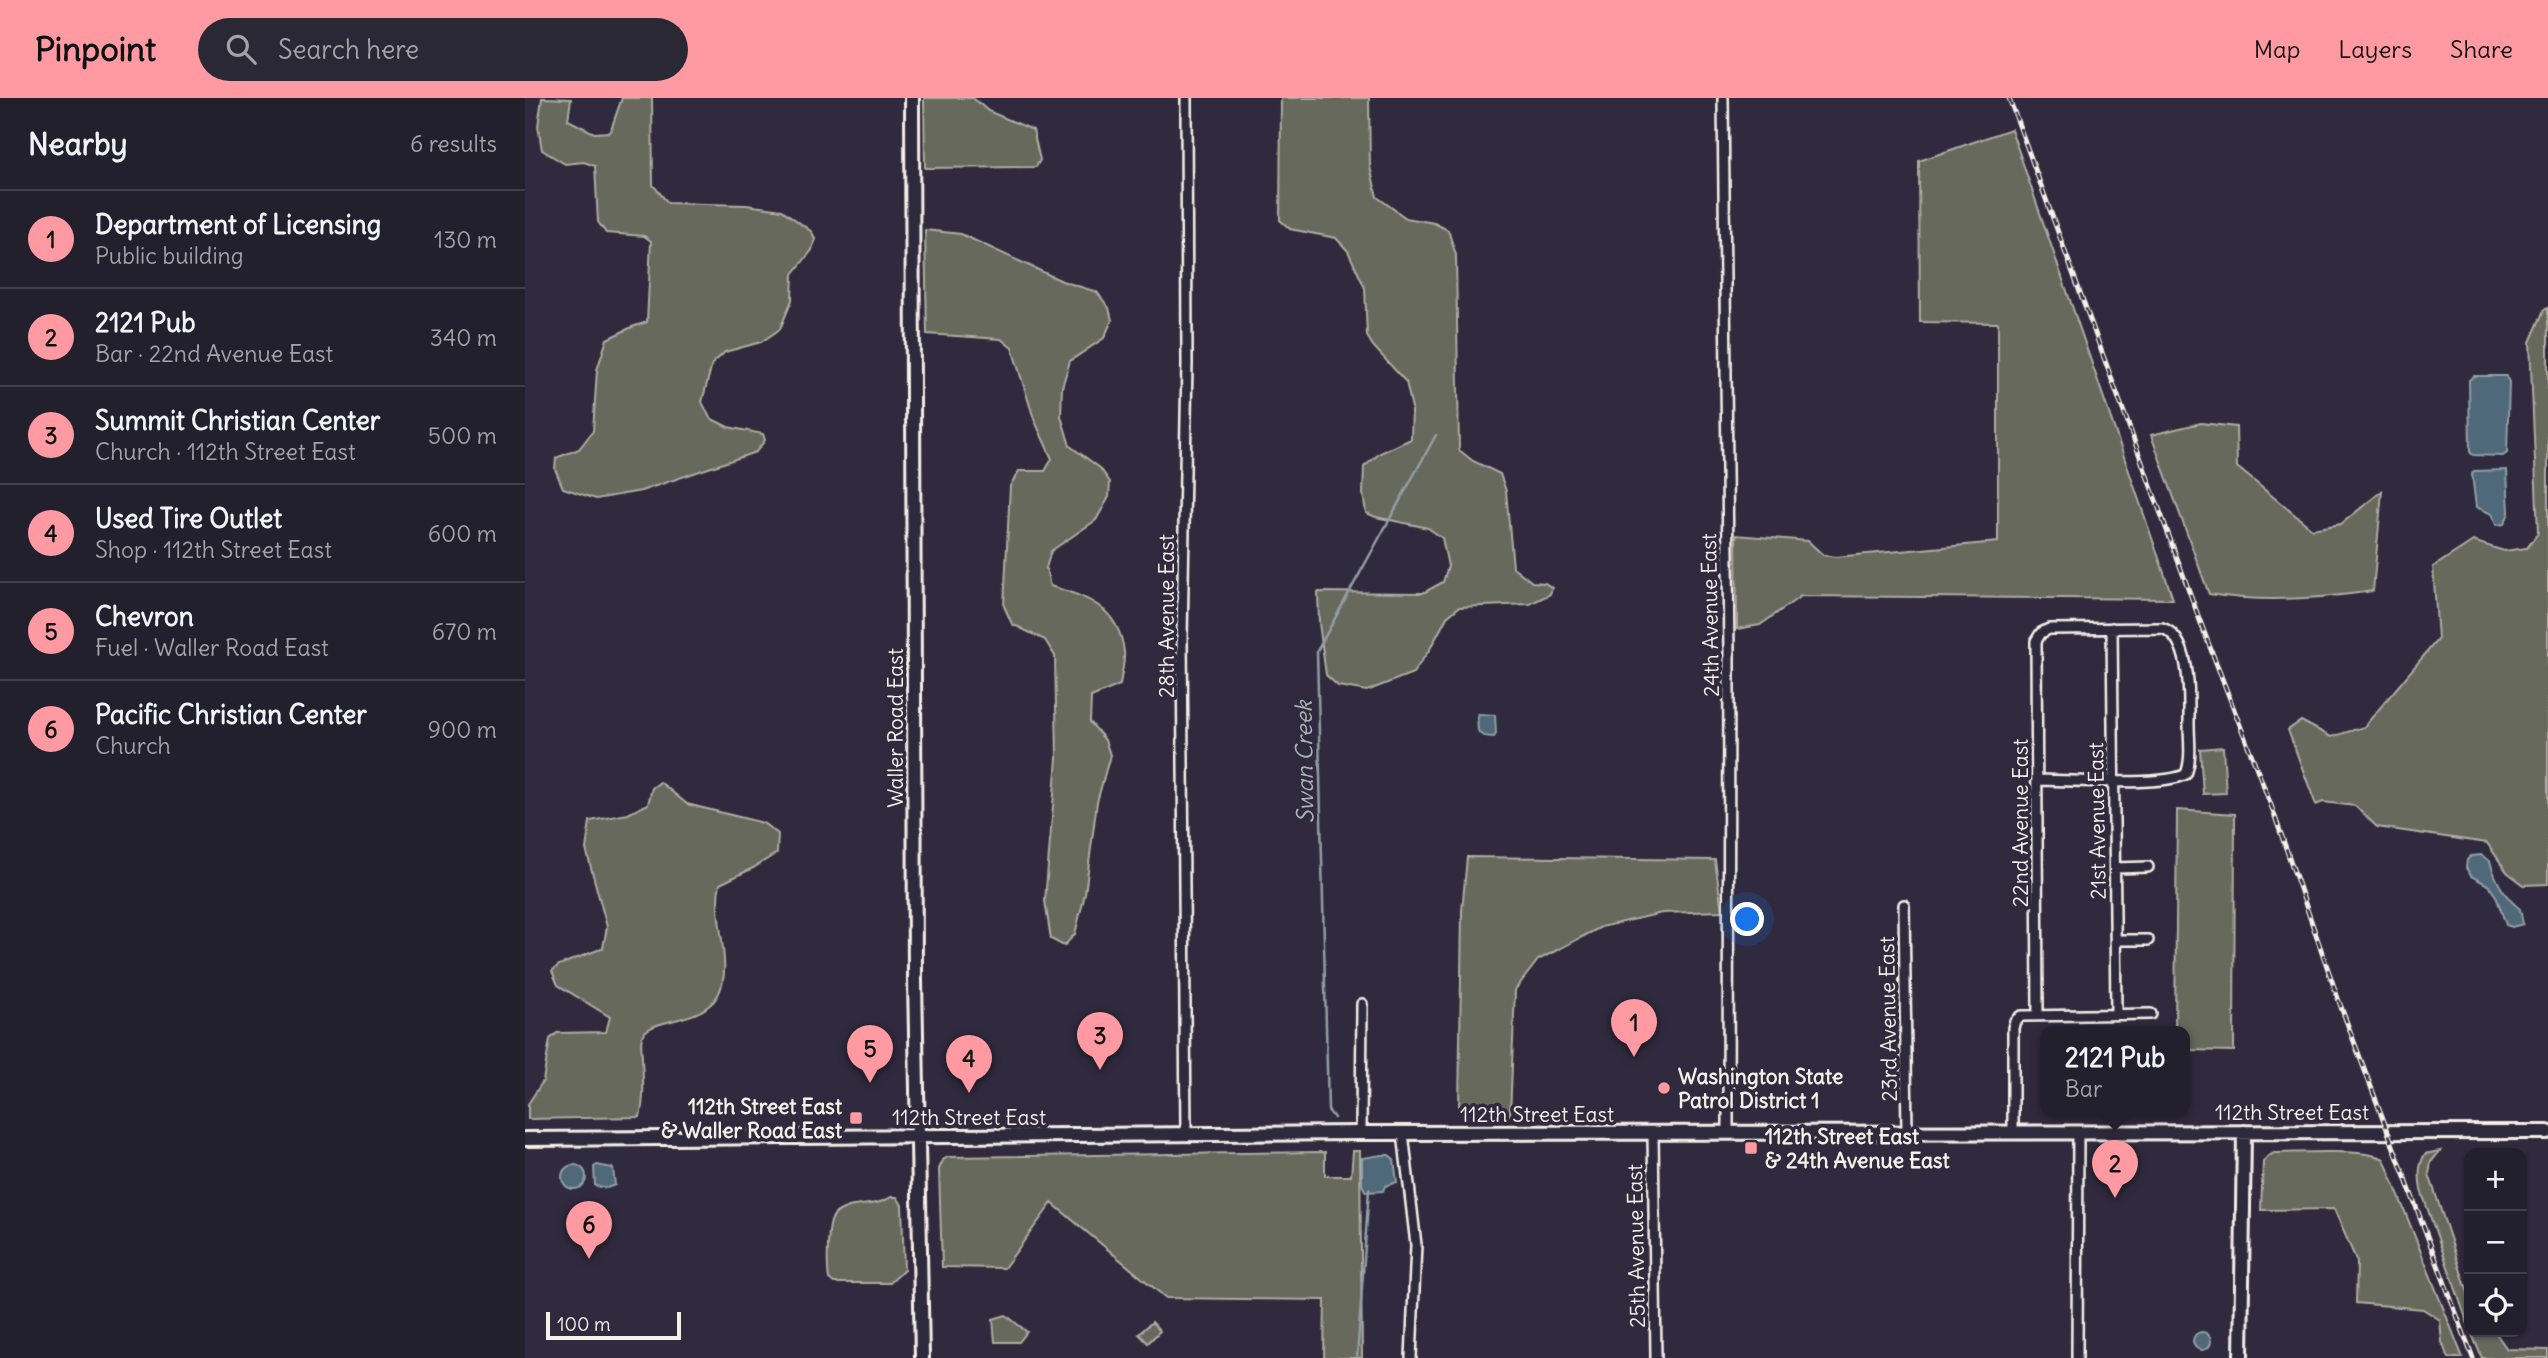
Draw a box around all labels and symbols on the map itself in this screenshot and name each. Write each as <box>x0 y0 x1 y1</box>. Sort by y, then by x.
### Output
street label: 24th Avenue East <box>1695 533 1725 697</box>
street label: 28th Avenue East <box>1153 534 1180 698</box>
street label: Waller Road East <box>882 648 909 808</box>
water label: Swan Creek <box>1288 699 1320 824</box>
street label: 22nd Avenue East <box>2007 739 2034 907</box>
street label: 21st Avenue East <box>2082 742 2112 900</box>
your location <box>1730 902 1764 936</box>
street label: 23rd Avenue East <box>1873 936 1903 1102</box>
pin: 1 <box>1611 999 1657 1057</box>
pin: 3 <box>1077 1012 1123 1070</box>
pin: 5 <box>847 1025 893 1083</box>
pin: 4 <box>946 1035 992 1093</box>
place label: Washington State Patrol District 1 <box>1678 1063 1843 1114</box>
marker: Washington State Patrol District 1 <box>1656 1080 1672 1096</box>
place label: 112th Street East & Waller Road East <box>661 1093 843 1144</box>
street label: 112th Street East <box>2215 1099 2369 1126</box>
street label: 112th Street East <box>1460 1101 1614 1128</box>
street label: 112th Street East <box>892 1104 1046 1131</box>
marker: 112th Street East & Waller Road East <box>848 1110 864 1126</box>
place label: 112th Street East & 24th Avenue East <box>1765 1123 1951 1174</box>
marker: 112th Street East & 24th Avenue East <box>1743 1140 1759 1156</box>
pin: 2 <box>2092 1140 2138 1198</box>
street label: 25th Avenue East <box>1621 1164 1651 1328</box>
pin: 6 <box>566 1201 612 1259</box>
scale bar <box>546 1309 681 1341</box>

